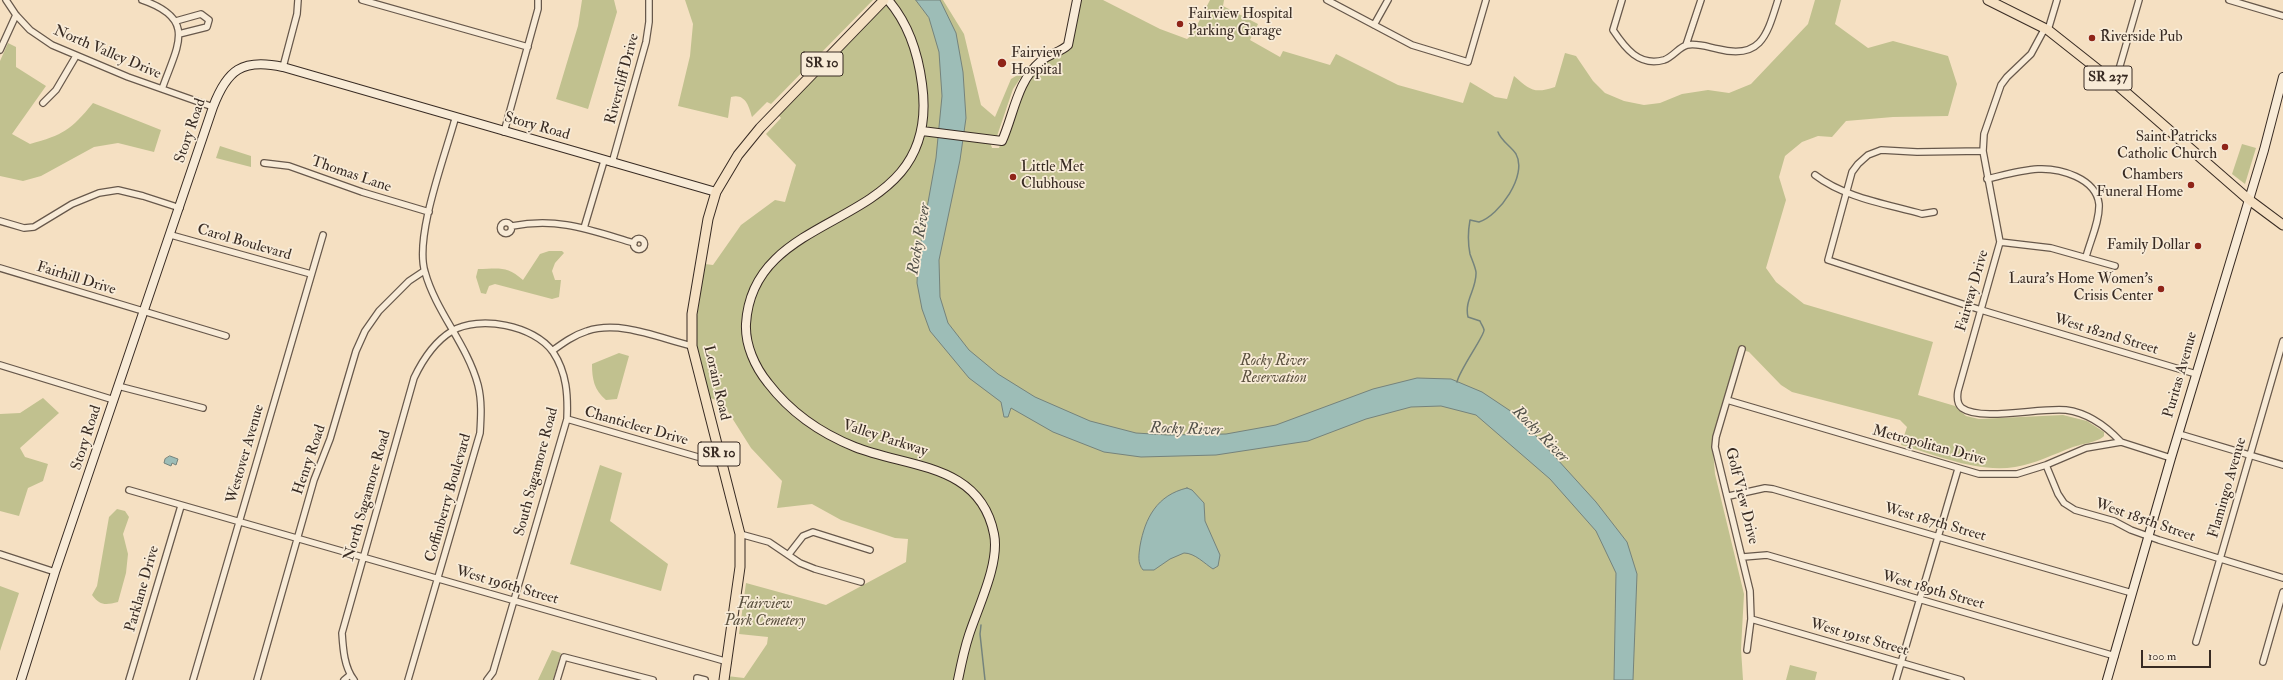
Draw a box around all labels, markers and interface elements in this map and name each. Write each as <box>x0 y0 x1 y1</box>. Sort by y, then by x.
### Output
place label: Fairview Hospital Parking Garage <box>1188 6 1293 41</box>
marker: Fairview Hospital Parking Garage <box>1175 19 1185 29</box>
street label: North Valley Drive <box>50 22 164 84</box>
place label: Riverside Pub <box>2100 29 2183 47</box>
street label: Rivercliff Drive <box>602 32 644 126</box>
marker: Riverside Pub <box>2087 33 2097 43</box>
place label: Fairview Hospital <box>1011 45 1062 80</box>
road number: SR 10 <box>801 52 843 76</box>
marker: Fairview Hospital <box>996 57 1008 69</box>
road number: SR 237 <box>2084 66 2132 90</box>
street label: Story Road <box>172 96 210 166</box>
street label: Story Road <box>502 109 572 145</box>
place label: Saint Patricks Catholic Church <box>2117 129 2217 164</box>
marker: Saint Patricks Catholic Church <box>2220 142 2230 152</box>
street label: Thomas Lane <box>309 153 393 197</box>
place label: Little Met Clubhouse <box>1021 159 1085 194</box>
place label: Chambers Funeral Home <box>2096 167 2183 202</box>
marker: Little Met Clubhouse <box>1008 172 1018 182</box>
marker: Chambers Funeral Home <box>2186 180 2196 190</box>
water label: Rocky River <box>904 202 936 276</box>
street label: Carol Boulevard <box>195 221 293 265</box>
place label: Family Dollar <box>2107 237 2190 255</box>
marker: Family Dollar <box>2193 241 2203 251</box>
street label: Fairway Drive <box>1953 248 1993 334</box>
street label: Fairhill Drive <box>34 258 118 300</box>
place label: Laura's Home Women's Crisis Center <box>2009 271 2153 306</box>
marker: Laura's Home Women's Crisis Center <box>2156 284 2166 294</box>
street label: West 182nd Street <box>2052 311 2160 359</box>
street label: Puritas Avenue <box>2160 330 2202 420</box>
street label: Lorain Road <box>699 344 733 422</box>
park label: Rocky River Reservation <box>1240 353 1308 388</box>
street label: Westover Avenue <box>223 402 269 506</box>
street label: Story Road <box>68 403 106 473</box>
water label: Rocky River <box>1508 403 1572 467</box>
street label: Chanticleer Drive <box>582 404 690 450</box>
street label: South Sagamore Road <box>511 406 563 538</box>
street label: Valley Parkway <box>840 417 930 461</box>
water label: Rocky River <box>1150 419 1222 441</box>
street label: Metropolitan Drive <box>1870 422 1988 470</box>
street label: Henry Road <box>290 423 330 497</box>
street label: North Sagamore Road <box>341 429 395 563</box>
street label: Coffinberry Boulevard <box>422 432 476 564</box>
street label: Flamingo Avenue <box>2205 436 2251 540</box>
road number: SR 10 <box>698 442 740 466</box>
street label: Golf View Drive <box>1720 446 1762 546</box>
street label: West 185th Street <box>2093 496 2197 546</box>
street label: West 187th Street <box>1882 500 1988 546</box>
street label: Parklane Drive <box>122 544 164 634</box>
street label: West 196th Street <box>454 563 560 609</box>
street label: West 189th Street <box>1880 568 1986 614</box>
park label: Fairview Park Cemetery <box>725 596 805 631</box>
street label: West 191st Street <box>1808 615 1910 661</box>
scale bar <box>2143 642 2213 668</box>
text: 100 m <box>2148 649 2176 664</box>

